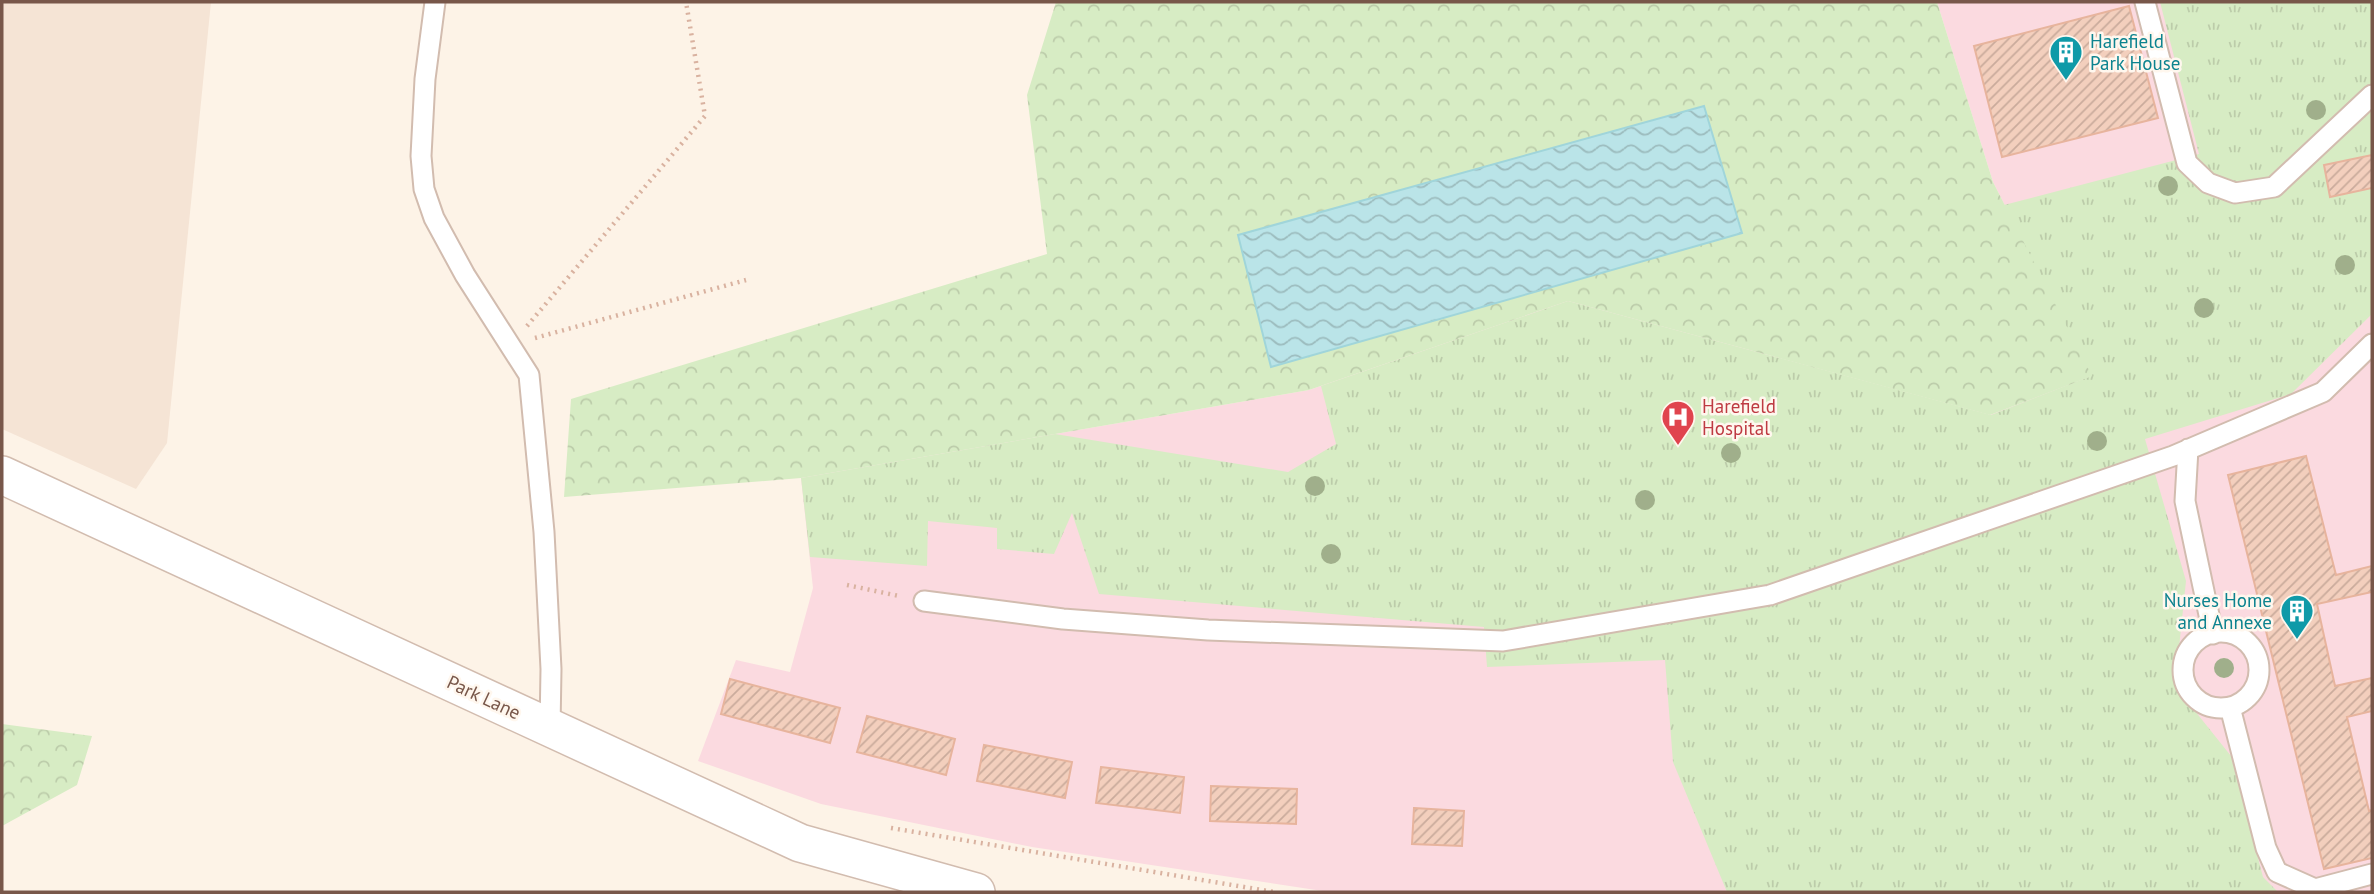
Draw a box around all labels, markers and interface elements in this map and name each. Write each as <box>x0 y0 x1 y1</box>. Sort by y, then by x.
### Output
place label: Harefield Park House <box>2090 29 2180 75</box>
building icon: Harefield Park House <box>2047 33 2085 82</box>
place label: Harefield Hospital <box>1702 394 1776 440</box>
hospital icon: Harefield Hospital <box>1659 398 1697 447</box>
place label: Nurses Home and Annexe <box>2164 588 2272 634</box>
building icon: Nurses Home and Annexe <box>2278 592 2316 641</box>
street label: Park Lane <box>443 670 525 724</box>

